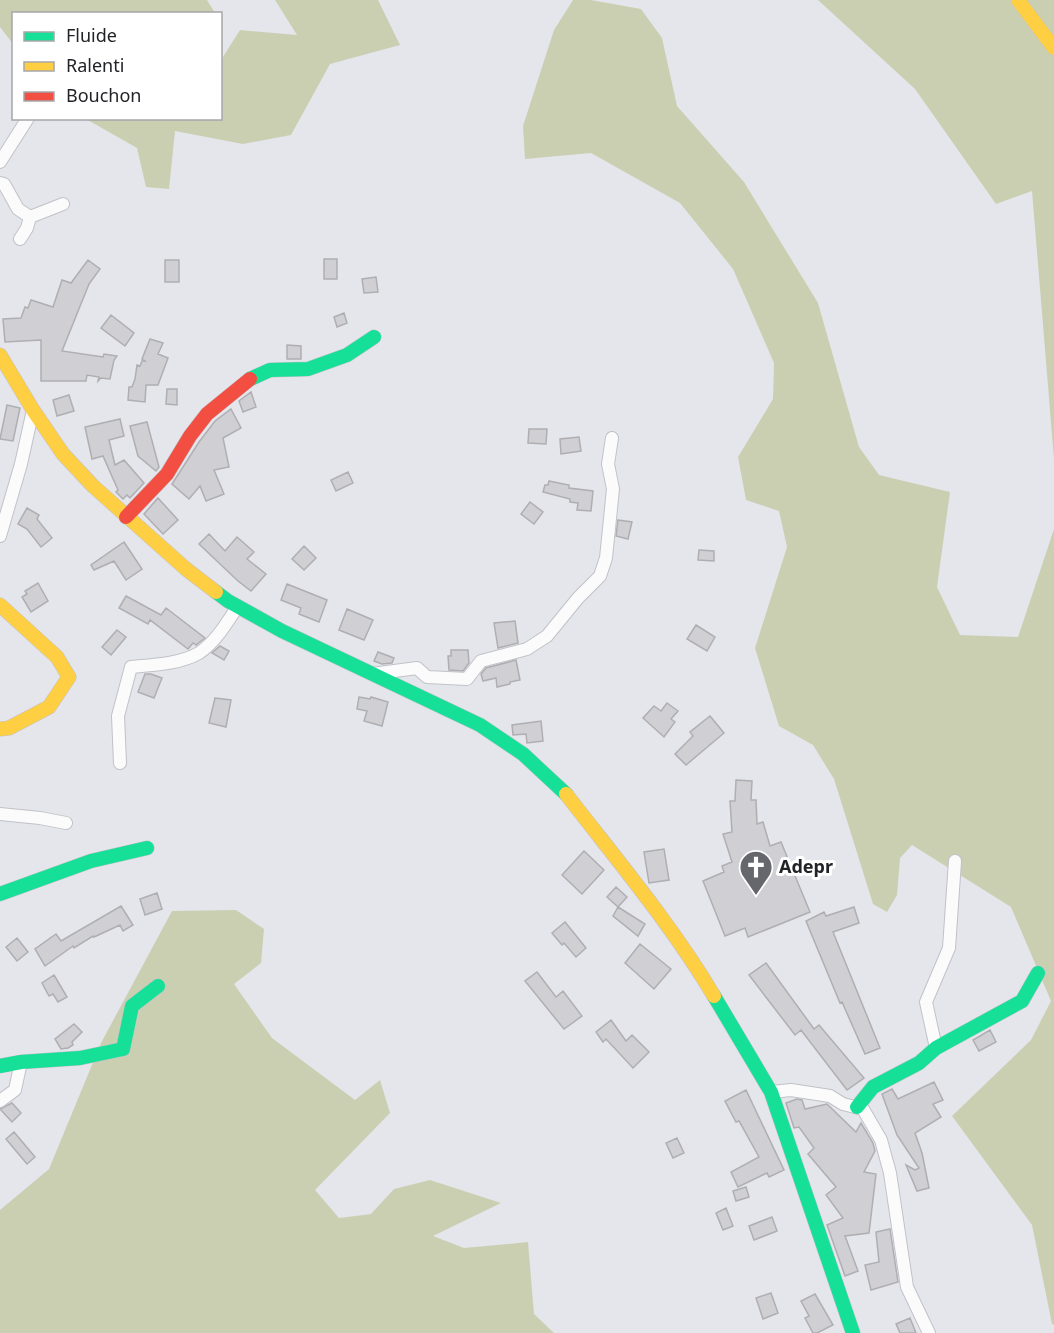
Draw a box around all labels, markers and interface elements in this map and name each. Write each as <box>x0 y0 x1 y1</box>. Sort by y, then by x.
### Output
legend <box>12 12 222 120</box>
text: Fluide <box>66 23 117 47</box>
text: Ralenti <box>66 53 124 77</box>
text: Bouchon <box>66 83 142 107</box>
church icon: Adepr <box>738 849 774 896</box>
place label: Adepr <box>779 854 833 878</box>

